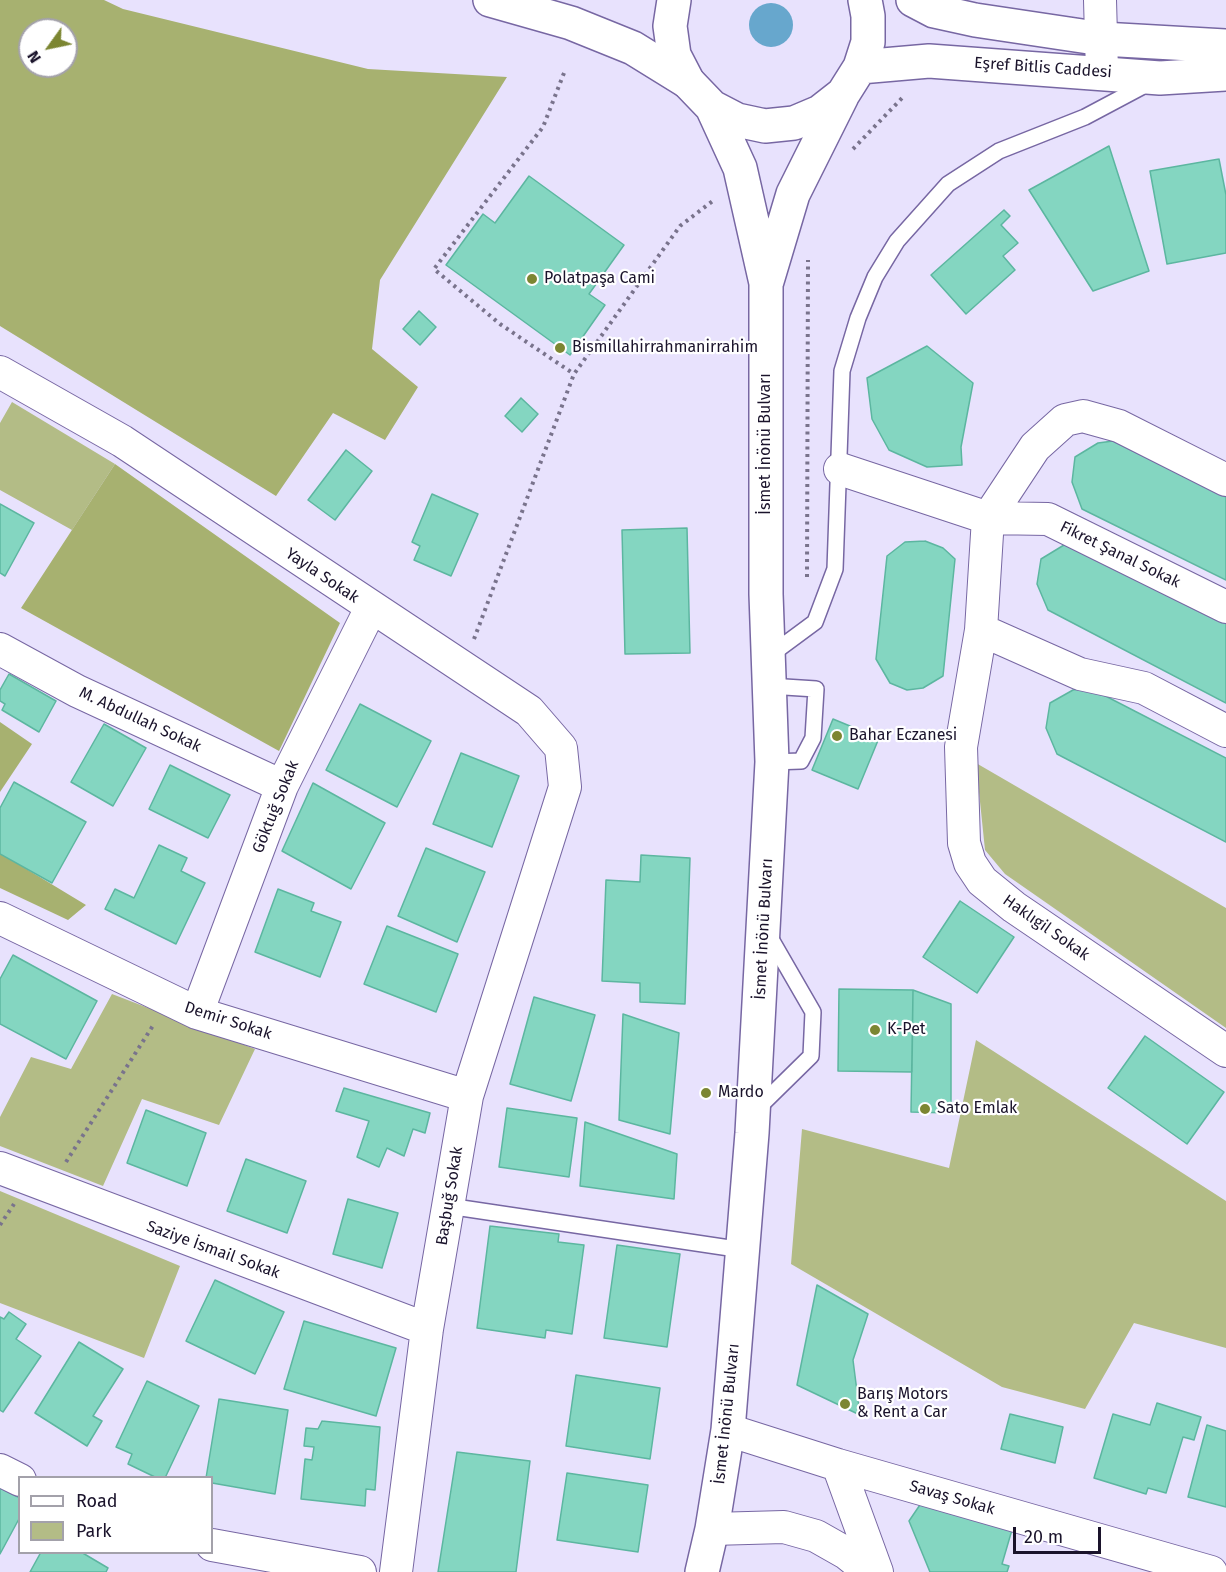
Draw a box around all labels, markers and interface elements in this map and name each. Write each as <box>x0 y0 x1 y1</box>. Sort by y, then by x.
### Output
north arrow <box>18 18 78 78</box>
text: N <box>23 47 45 67</box>
street label: Eşref Bitlis Caddesi <box>973 54 1113 82</box>
place label: Polatpaşa Cami <box>544 269 655 289</box>
marker: Polatpaşa Cami <box>525 272 539 286</box>
place label: Bismillahirrahmanirrahim <box>572 338 758 358</box>
marker: Bismillahirrahmanirrahim <box>553 341 567 355</box>
street label: İsmet İnönü Bulvarı <box>756 373 776 515</box>
street label: Fikret Şanal Sokak <box>1057 518 1183 592</box>
street label: Yayla Sokak <box>282 544 362 608</box>
street label: M. Abdullah Sokak <box>76 683 204 757</box>
place label: Bahar Eczanesi <box>849 726 957 746</box>
marker: Bahar Eczanesi <box>830 729 844 743</box>
street label: Göktuğ Sokak <box>249 758 303 856</box>
street label: İsmet İnönü Bulvarı <box>751 858 777 1000</box>
street label: Haklıgil Sokak <box>999 891 1093 965</box>
street label: Demir Sokak <box>182 998 274 1044</box>
place label: K-Pet <box>887 1020 926 1040</box>
marker: K-Pet <box>868 1023 882 1037</box>
place label: Mardo <box>718 1083 764 1103</box>
marker: Mardo <box>699 1086 713 1100</box>
place label: Sato Emlak <box>937 1099 1017 1119</box>
marker: Sato Emlak <box>918 1102 932 1116</box>
street label: Başbuğ Sokak <box>433 1145 467 1247</box>
street label: Saziye İsmail Sokak <box>144 1217 282 1283</box>
street label: İsmet İnönü Bulvarı <box>710 1343 744 1485</box>
place label: Barış Motors & Rent a Car <box>857 1385 948 1423</box>
marker: Barış Motors & Rent a Car <box>838 1397 852 1411</box>
legend <box>18 1476 213 1554</box>
street label: Savaş Sokak <box>907 1477 997 1519</box>
text: Road <box>76 1490 118 1512</box>
scale bar <box>1016 1515 1104 1553</box>
text: Park <box>76 1520 111 1542</box>
text: 20 m <box>1024 1526 1063 1548</box>

